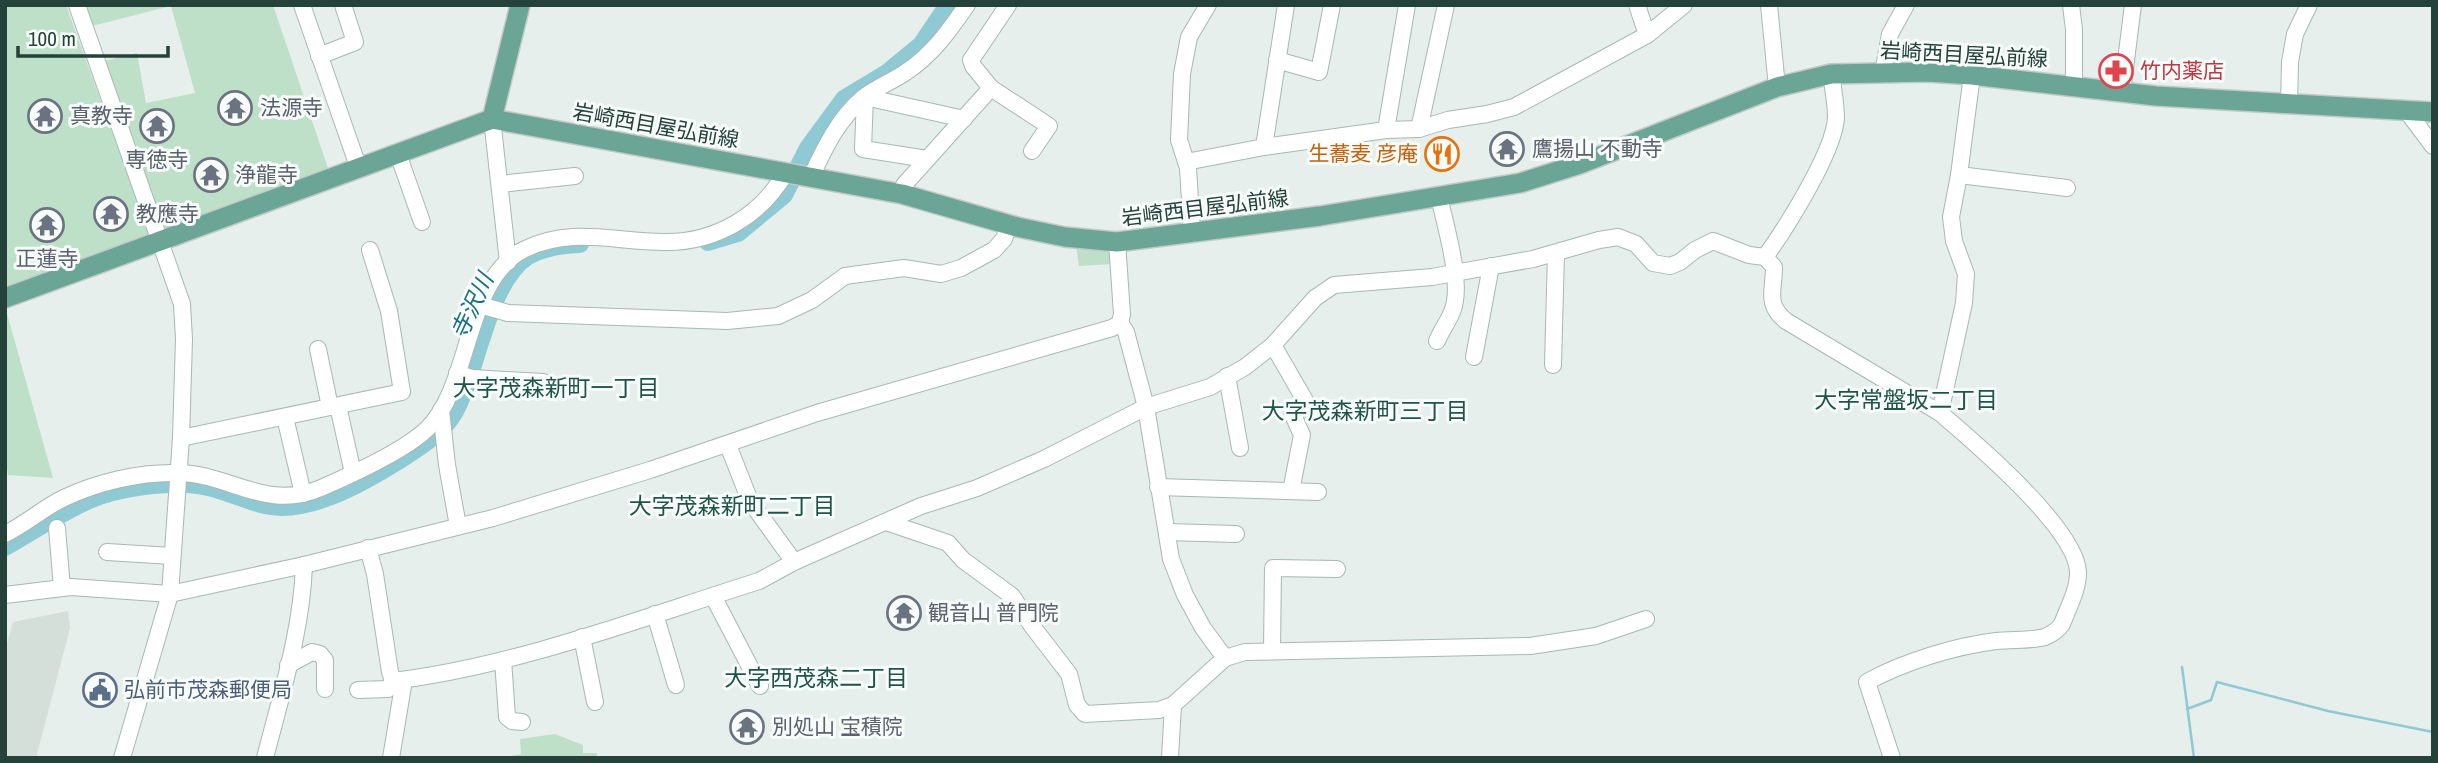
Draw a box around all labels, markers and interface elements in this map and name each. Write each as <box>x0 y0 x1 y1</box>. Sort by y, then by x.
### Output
scale bar <box>18 14 168 58</box>
text: 100 m <box>28 24 76 53</box>
street label: 岩崎西目屋弘前線 <box>1879 36 2049 73</box>
pharmacy icon: 竹内薬店 <box>2097 52 2135 90</box>
place label: 竹内薬店 <box>2140 56 2224 85</box>
temple icon: 法源寺 <box>216 89 254 127</box>
place label: 法源寺 <box>260 93 323 122</box>
temple icon: 真教寺 <box>26 97 64 135</box>
street label: 岩崎西目屋弘前線 <box>571 97 741 154</box>
place label: 真教寺 <box>70 101 133 130</box>
temple icon: 専徳寺 <box>138 107 176 145</box>
temple icon: 鷹揚山 不動寺 <box>1488 130 1526 168</box>
place label: 鷹揚山 不動寺 <box>1532 134 1663 163</box>
restaurant icon: 生蕎麦 彦庵 <box>1423 135 1461 173</box>
place label: 生蕎麦 彦庵 <box>1308 139 1418 168</box>
place label: 専徳寺 <box>126 145 189 174</box>
temple icon: 浄龍寺 <box>192 156 230 194</box>
place label: 浄龍寺 <box>235 160 298 189</box>
street label: 岩崎西目屋弘前線 <box>1120 183 1290 232</box>
temple icon: 教應寺 <box>92 195 130 233</box>
place label: 教應寺 <box>136 199 199 228</box>
temple icon: 正蓮寺 <box>28 206 66 244</box>
place label: 正蓮寺 <box>16 244 79 273</box>
water label: 寺沢川 <box>443 265 501 344</box>
district label: 大字茂森新町一丁目 <box>453 372 660 403</box>
district label: 大字常盤坂二丁目 <box>1814 384 1998 415</box>
district label: 大字茂森新町三丁目 <box>1262 395 1469 426</box>
district label: 大字茂森新町二丁目 <box>629 490 836 521</box>
temple icon: 観音山 普門院 <box>885 594 923 632</box>
place label: 観音山 普門院 <box>928 598 1059 627</box>
district label: 大字西茂森二丁目 <box>724 662 908 693</box>
public building icon: 弘前市茂森郵便局 <box>81 671 119 709</box>
place label: 弘前市茂森郵便局 <box>124 675 292 704</box>
temple icon: 別処山 宝積院 <box>728 708 766 746</box>
place label: 別処山 宝積院 <box>772 712 903 741</box>

